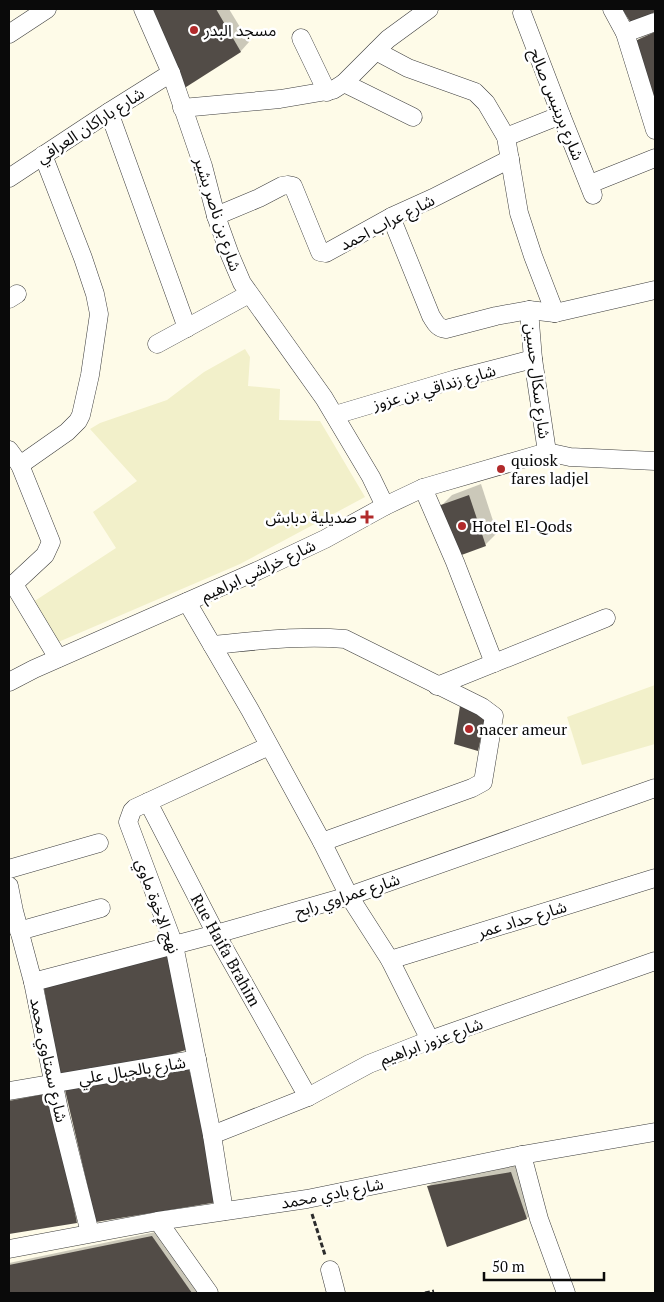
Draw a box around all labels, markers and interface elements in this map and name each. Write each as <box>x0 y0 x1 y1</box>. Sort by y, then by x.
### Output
place label: مسجد البدر <box>203 19 276 41</box>
marker: مسجد البدر <box>188 24 200 36</box>
street label: شارع برينيس صالح <box>523 45 590 164</box>
street label: شارع باراكان العرافي <box>32 82 149 170</box>
street label: شارع بن ناصر بشير <box>187 153 247 275</box>
street label: شارع عراب احمد <box>336 189 439 257</box>
street label: شارع سكال حسين <box>518 322 556 440</box>
street label: شارع زنداقي بن عزوز <box>369 359 499 417</box>
place label: quiosk fares ladjel <box>511 449 589 489</box>
marker: quiosk fares ladjel <box>495 463 507 475</box>
place label: صديلية دبابش <box>266 506 357 528</box>
marker: صديلية دبابش <box>361 511 373 523</box>
place label: Hotel El-Qods <box>472 515 573 537</box>
marker: Hotel El-Qods <box>456 520 468 532</box>
street label: شارع خراشي ابراهيم <box>197 534 320 608</box>
place label: nacer ameur <box>479 718 568 740</box>
marker: nacer ameur <box>463 723 475 735</box>
street label: نهج الإخوة ماوي <box>129 855 185 957</box>
street label: شارع عمراوي رابح <box>292 868 403 924</box>
street label: Rue Haifa Brahim <box>186 890 266 1010</box>
street label: شارع حداد عمر <box>474 895 570 945</box>
street label: شارع سمتاوي محمد <box>23 996 73 1125</box>
street label: شارع عزوز ابراهيم <box>376 1012 486 1072</box>
street label: شارع بالجبال علي <box>77 1051 187 1091</box>
street label: شارع بادي محمد <box>279 1172 386 1216</box>
scale bar <box>484 1250 604 1282</box>
text: 50 m <box>492 1256 525 1276</box>

